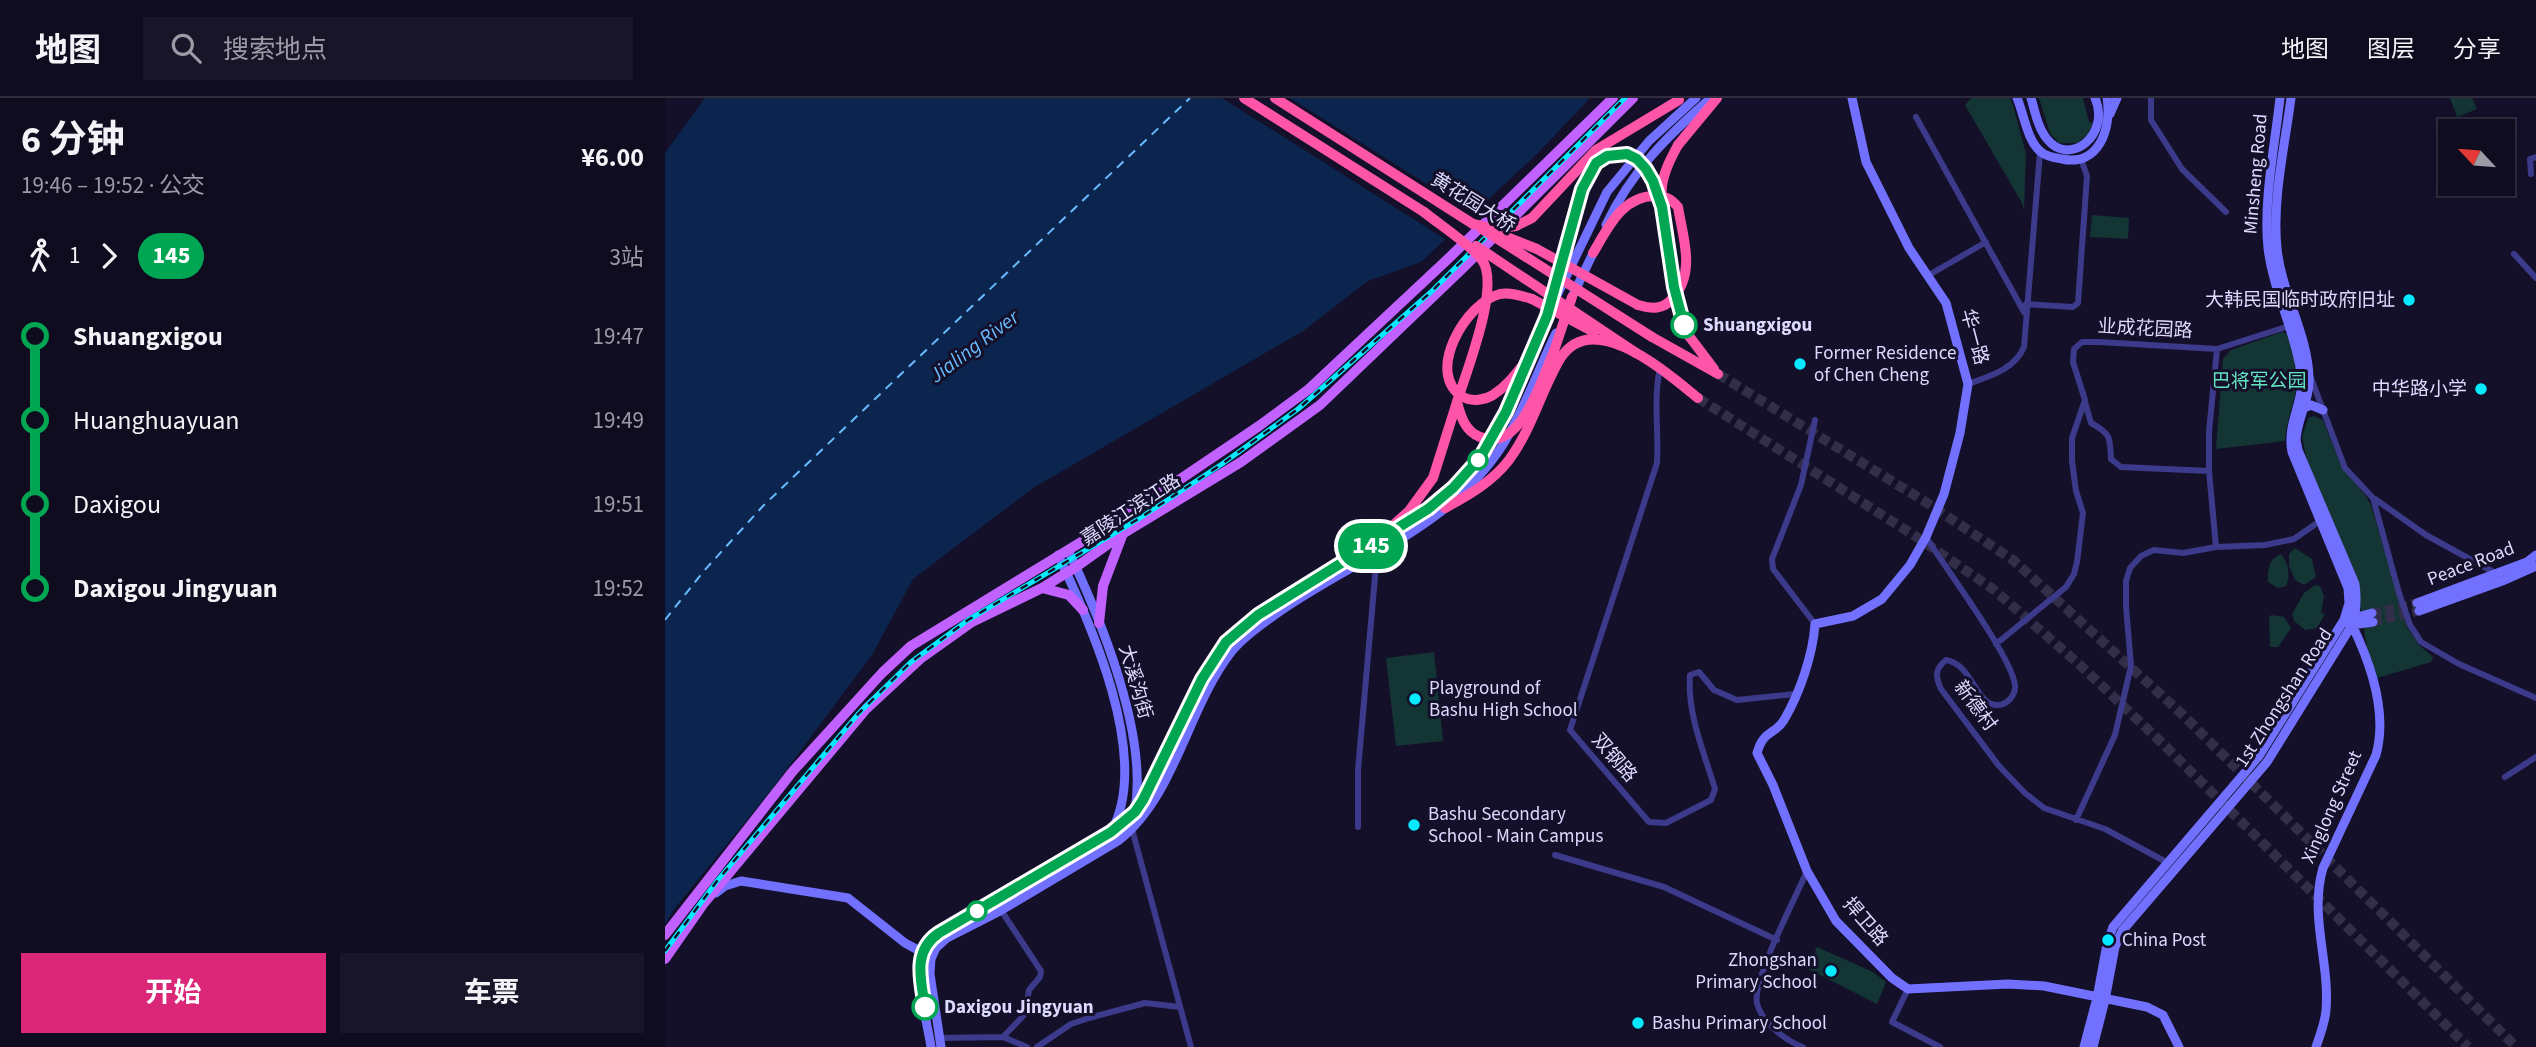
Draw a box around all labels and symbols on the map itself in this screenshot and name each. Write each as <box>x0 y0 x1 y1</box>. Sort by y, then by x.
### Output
street label: Minsheng Road <box>2237 112 2275 236</box>
north arrow <box>2438 119 2515 196</box>
street label: 黄花园大桥 <box>1426 166 1520 240</box>
place label: 大韩民国临时政府旧址 <box>2205 287 2395 314</box>
marker: 大韩民国临时政府旧址 <box>2401 292 2417 308</box>
water label: Jialing River <box>922 302 1026 390</box>
street label: 华一路 <box>1954 306 1994 368</box>
marker: Shuangxigou <box>1671 312 1697 338</box>
place label: Shuangxigou <box>1703 312 1812 339</box>
street label: 业成花园路 <box>2097 313 2193 345</box>
place label: Former Residence of Chen Cheng <box>1814 340 1956 389</box>
marker: Former Residence of Chen Cheng <box>1792 356 1808 372</box>
park label: 巴将军公园 <box>2211 368 2307 395</box>
place label: 中华路小学 <box>2372 376 2467 403</box>
marker: 中华路小学 <box>2473 381 2489 397</box>
unlabelled marker <box>1468 450 1488 470</box>
street label: 嘉陵江滨江路 <box>1076 468 1186 552</box>
line badge: 145 <box>1331 523 1411 569</box>
street label: Peace Road <box>2424 535 2518 593</box>
street label: 1st Zhongshan Road <box>2229 623 2339 773</box>
street label: 大溪沟街 <box>1112 642 1158 722</box>
place label: Playground of Bashu High School <box>1429 675 1578 724</box>
street label: 新德村 <box>1947 675 2003 737</box>
marker: Playground of Bashu High School <box>1407 691 1423 707</box>
street label: 双钢路 <box>1585 728 1643 788</box>
street label: Xinglong Street <box>2295 746 2369 868</box>
place label: Bashu Secondary School - Main Campus <box>1428 801 1603 850</box>
marker: Bashu Secondary School - Main Campus <box>1406 817 1422 833</box>
street label: 捍卫路 <box>1836 892 1894 952</box>
unlabelled marker <box>967 901 987 921</box>
place label: China Post <box>2122 927 2207 954</box>
marker: China Post <box>2100 932 2116 948</box>
place label: Zhongshan Primary School <box>1695 947 1817 996</box>
marker: Zhongshan Primary School <box>1823 963 1839 979</box>
marker: Daxigou Jingyuan <box>912 994 938 1020</box>
place label: Daxigou Jingyuan <box>944 994 1094 1021</box>
place label: Bashu Primary School <box>1652 1010 1827 1037</box>
marker: Bashu Primary School <box>1630 1015 1646 1031</box>

